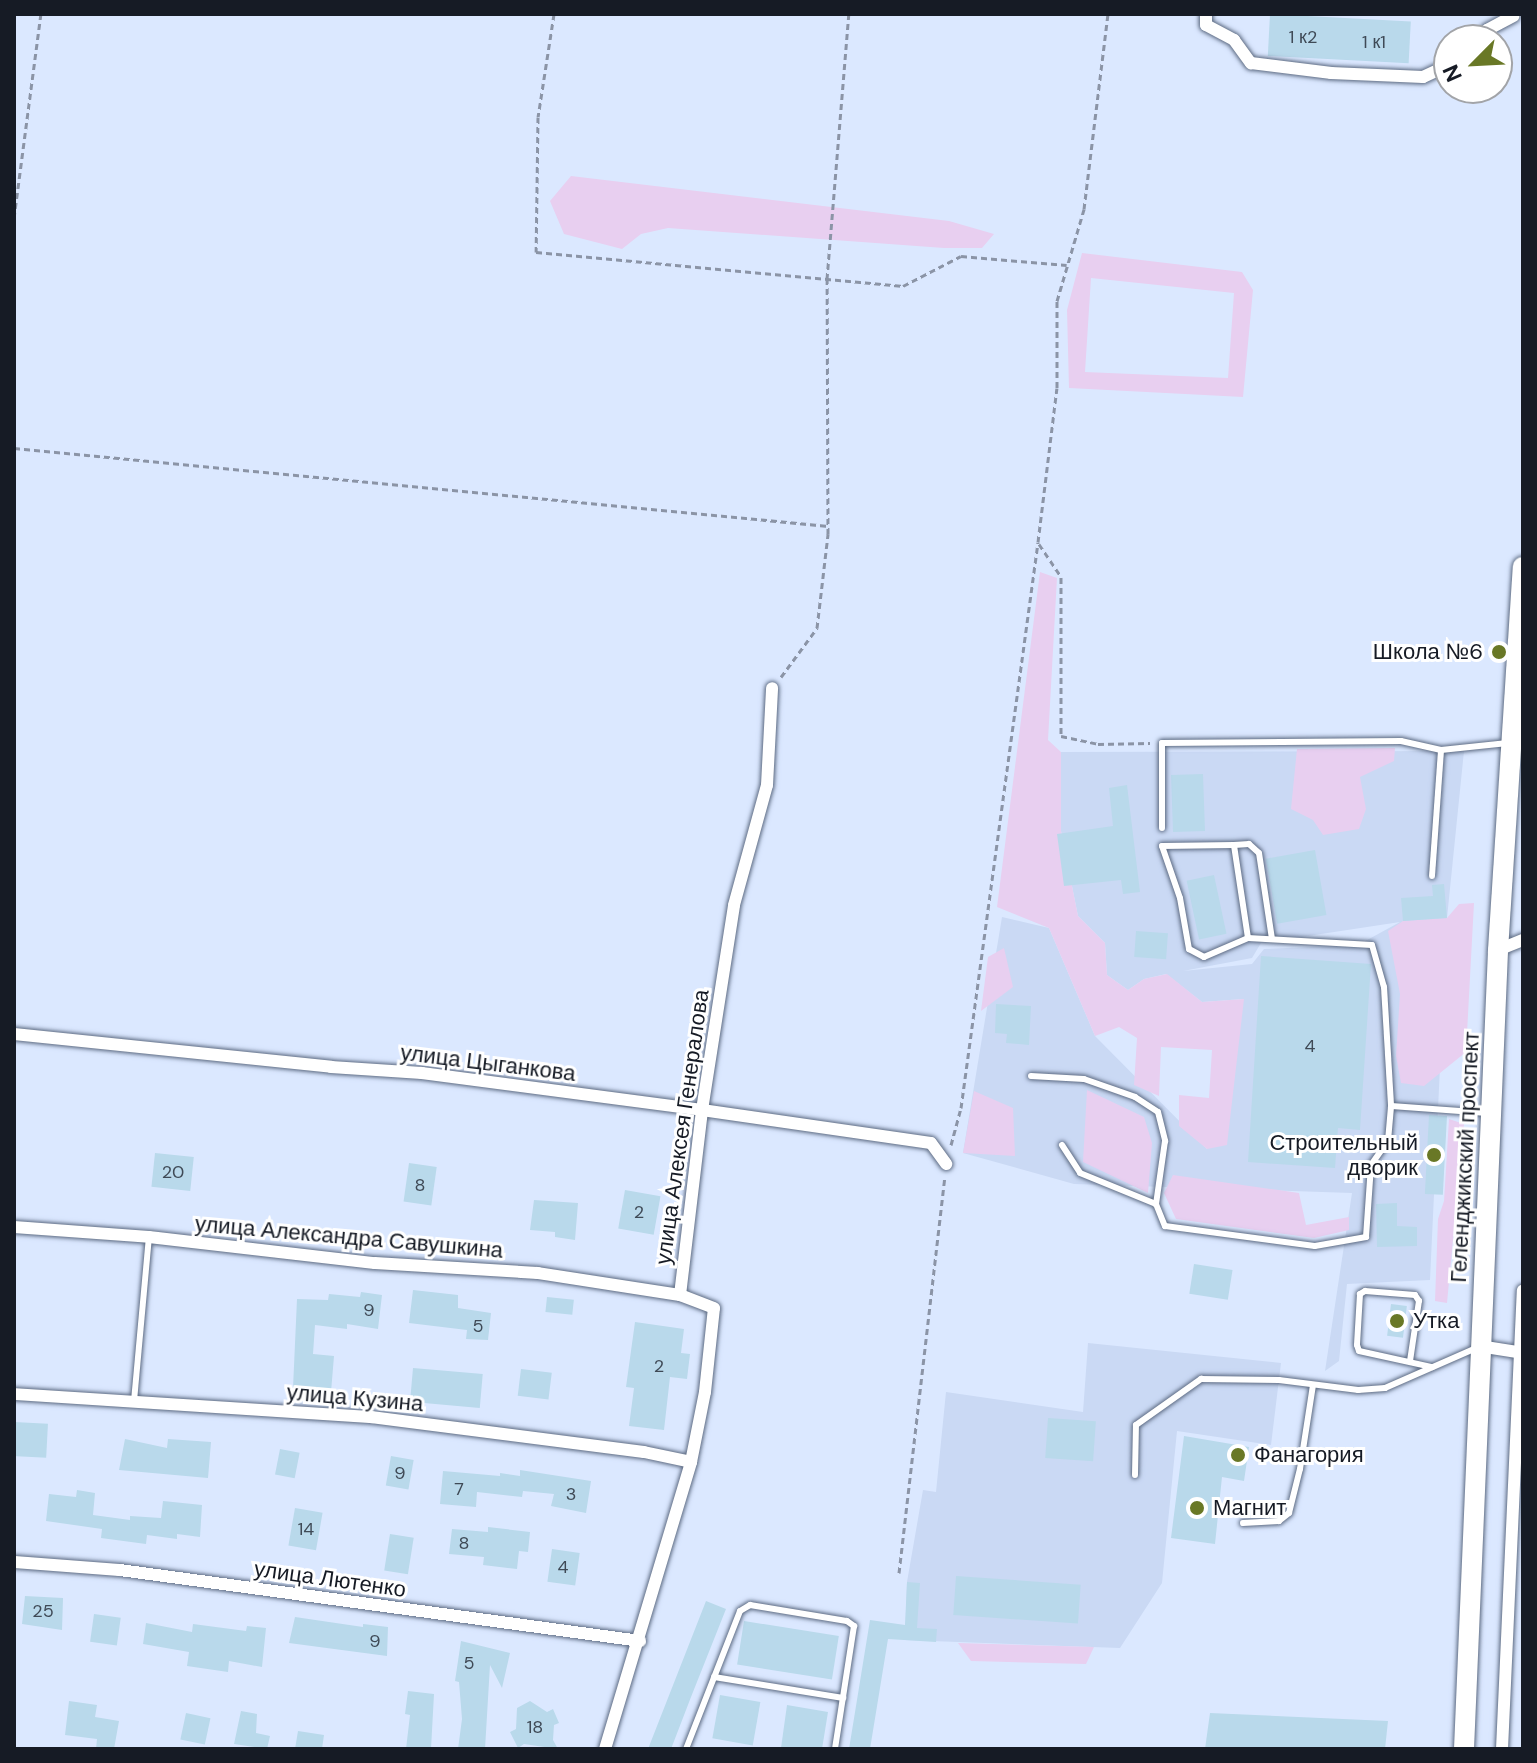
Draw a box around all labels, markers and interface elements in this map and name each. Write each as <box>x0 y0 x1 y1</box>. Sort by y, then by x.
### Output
north arrow <box>1433 24 1513 104</box>
house number: 1 к2 <box>1289 26 1317 48</box>
house number: 1 к1 <box>1362 31 1386 53</box>
text: N <box>1436 60 1469 86</box>
place label: Школа №6 <box>1373 639 1483 665</box>
marker: Школа №6 <box>1490 643 1508 661</box>
street label: улица Алексея Генералова <box>650 988 714 1266</box>
street label: Геленджикский проспект <box>1445 1031 1485 1283</box>
house number: 4 <box>1305 1035 1315 1057</box>
street label: улица Цыганкова <box>399 1039 577 1087</box>
place label: Строительный дворик <box>1269 1129 1418 1180</box>
marker: Строительный дворик <box>1425 1146 1443 1164</box>
house number: 20 <box>162 1161 184 1183</box>
house number: 8 <box>415 1174 425 1196</box>
house number: 2 <box>634 1201 644 1223</box>
street label: улица Александра Савушкина <box>194 1210 504 1264</box>
house number: 9 <box>363 1299 375 1321</box>
place label: Утка <box>1413 1308 1459 1334</box>
marker: Утка <box>1388 1312 1406 1330</box>
house number: 5 <box>473 1315 483 1337</box>
house number: 2 <box>654 1355 664 1377</box>
street label: улица Кузина <box>286 1379 424 1417</box>
place label: Фанагория <box>1254 1442 1364 1468</box>
marker: Фанагория <box>1229 1446 1247 1464</box>
house number: 9 <box>394 1462 406 1484</box>
house number: 7 <box>454 1478 464 1500</box>
house number: 3 <box>566 1483 576 1505</box>
place label: Магнит <box>1213 1495 1286 1521</box>
marker: Магнит <box>1188 1499 1206 1517</box>
house number: 14 <box>298 1518 314 1540</box>
house number: 8 <box>459 1532 469 1554</box>
street label: улица Лютенко <box>252 1555 408 1603</box>
house number: 4 <box>558 1556 568 1578</box>
house number: 25 <box>32 1600 54 1622</box>
house number: 9 <box>369 1630 381 1652</box>
house number: 5 <box>464 1652 474 1674</box>
house number: 18 <box>527 1716 543 1738</box>

